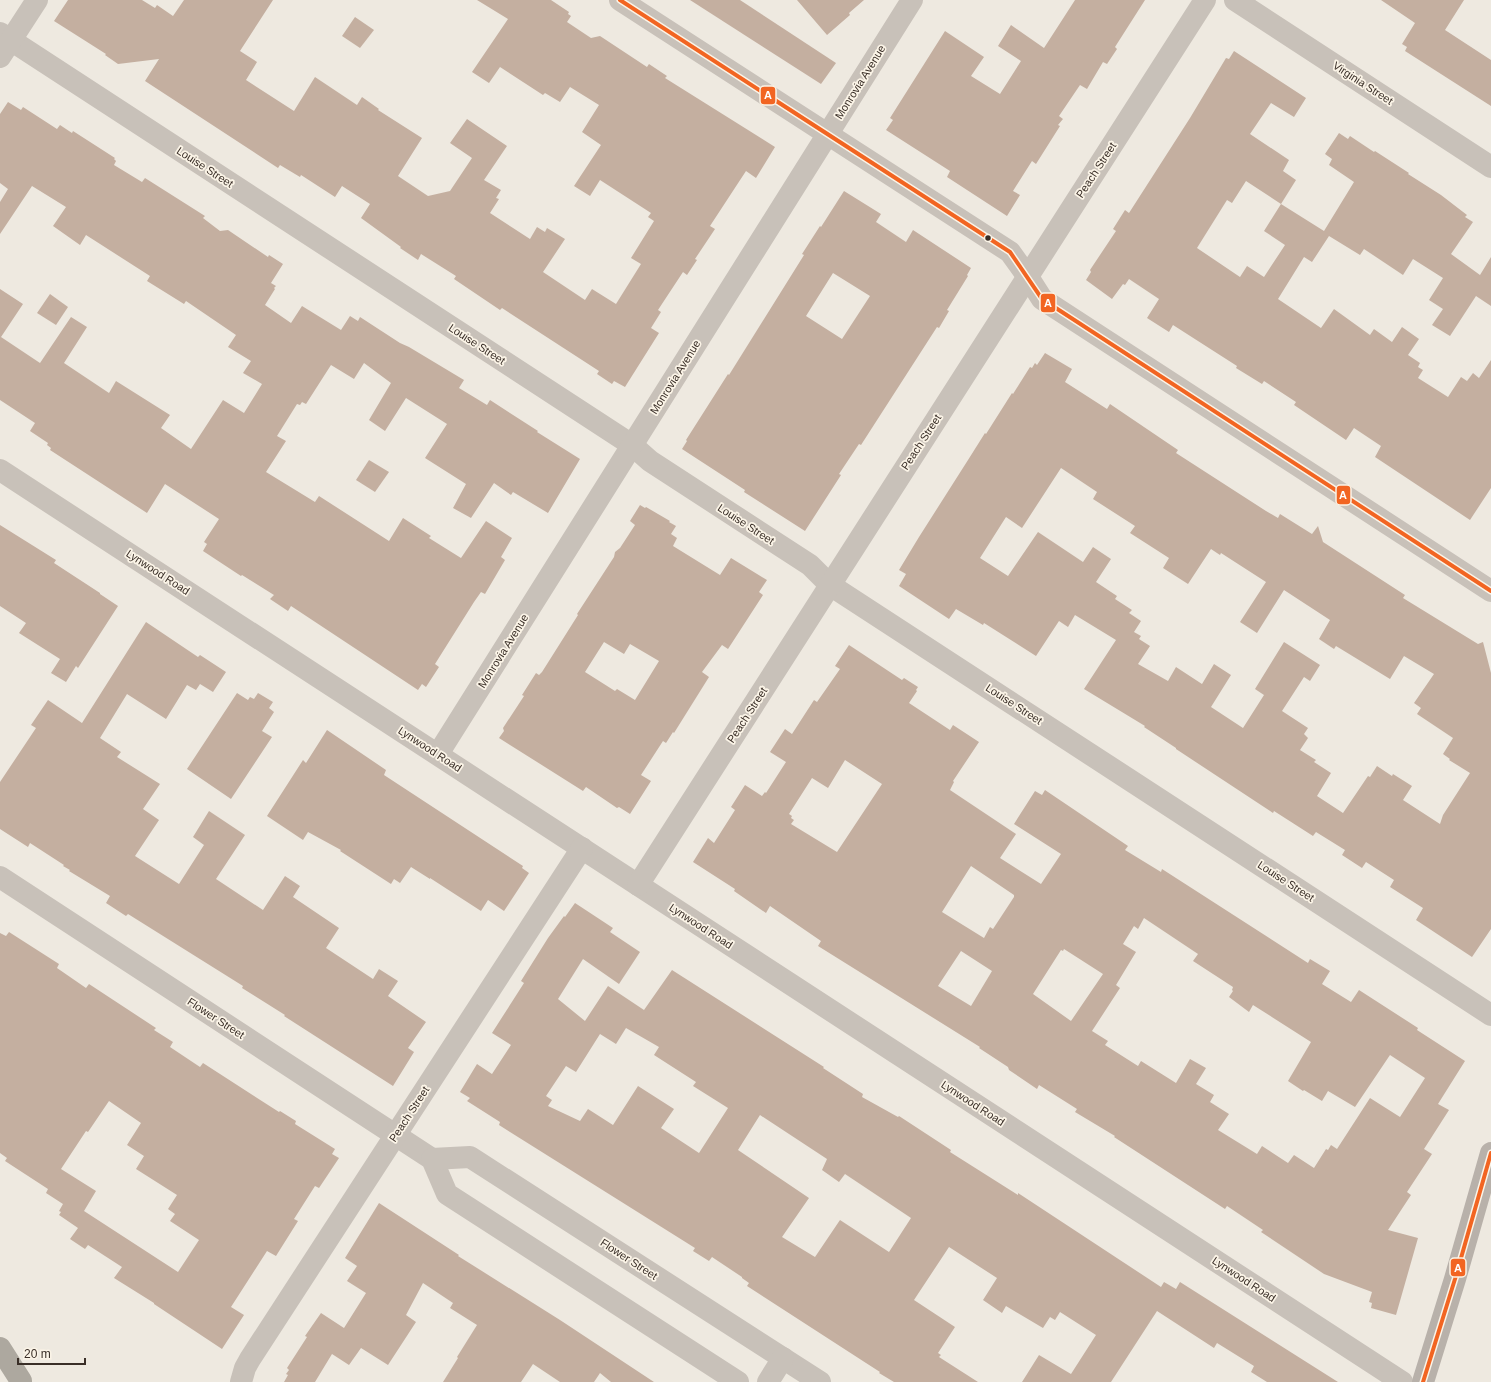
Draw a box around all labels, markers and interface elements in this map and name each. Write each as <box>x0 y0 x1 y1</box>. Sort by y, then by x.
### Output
street label: Monrovia Avenue <box>832 43 888 121</box>
street label: Virginia Street <box>1331 59 1395 107</box>
line badge: A <box>760 86 776 105</box>
text: A <box>764 89 772 101</box>
street label: Peach Street <box>1074 140 1118 200</box>
street label: Louise Street <box>175 144 235 190</box>
unlabelled marker <box>983 233 993 243</box>
line badge: A <box>1040 293 1056 313</box>
text: A <box>1044 297 1052 309</box>
street label: Louise Street <box>447 321 507 367</box>
street label: Monrovia Avenue <box>647 338 703 416</box>
street label: Peach Street <box>899 412 943 472</box>
line badge: A <box>1336 485 1351 505</box>
text: A <box>1339 489 1347 501</box>
street label: Louise Street <box>716 501 776 547</box>
street label: Lynwood Road <box>124 547 192 597</box>
street label: Monrovia Avenue <box>475 612 531 690</box>
street label: Louise Street <box>984 681 1044 727</box>
street label: Peach Street <box>725 685 769 745</box>
street label: Lynwood Road <box>396 724 464 774</box>
street label: Louise Street <box>1256 858 1316 904</box>
street label: Lynwood Road <box>667 901 735 951</box>
street label: Flower Street <box>185 995 247 1041</box>
street label: Lynwood Road <box>939 1078 1007 1128</box>
street label: Peach Street <box>387 1084 431 1144</box>
street label: Flower Street <box>598 1236 660 1282</box>
street label: Lynwood Road <box>1210 1254 1278 1304</box>
line badge: A <box>1450 1258 1466 1277</box>
text: A <box>1454 1262 1462 1274</box>
scale bar <box>18 1340 85 1366</box>
text: 20 m <box>24 1347 51 1361</box>

